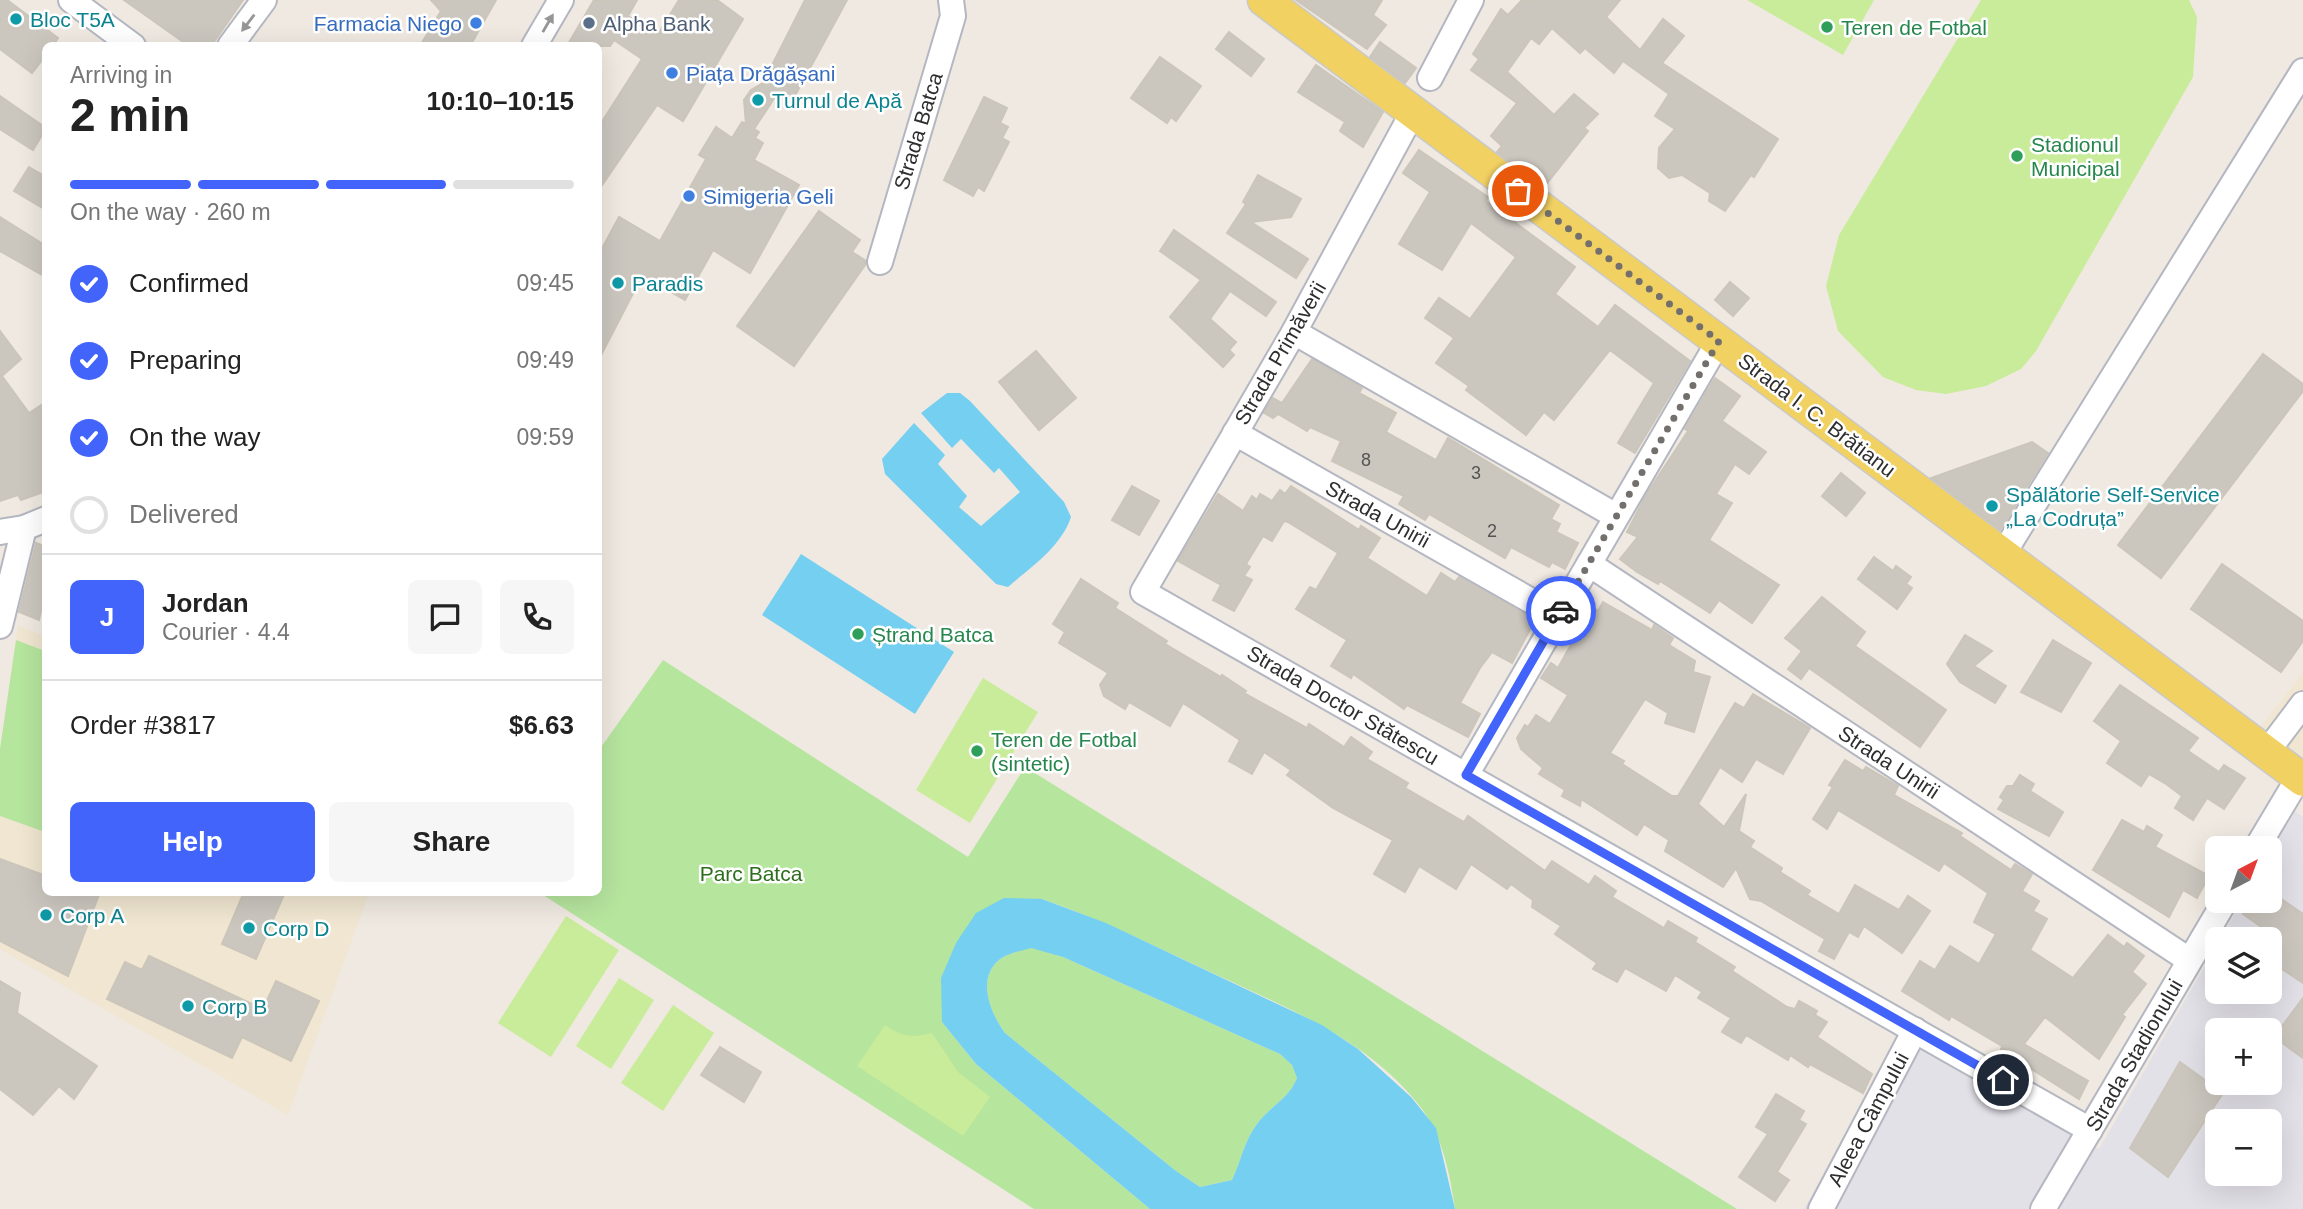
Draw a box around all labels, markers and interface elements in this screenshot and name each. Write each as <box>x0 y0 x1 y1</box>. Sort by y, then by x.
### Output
place label: Bloc T5A <box>30 8 115 31</box>
marker: Bloc T5A <box>8 11 24 27</box>
place label: Farmacia Niego <box>314 12 462 35</box>
place label: Alpha Bank <box>603 12 711 35</box>
one-way arrow <box>542 13 554 32</box>
one-way arrow <box>241 14 255 32</box>
marker: Farmacia Niego <box>468 15 484 31</box>
marker: Alpha Bank <box>581 15 597 31</box>
place label: Teren de Fotbal <box>1841 16 1987 39</box>
marker: Teren de Fotbal <box>1819 19 1835 35</box>
text: Arriving in <box>70 62 172 88</box>
place label: Piața Drăgășani <box>686 62 835 85</box>
marker: Piața Drăgășani <box>664 65 680 81</box>
street label: Strada Batca <box>889 69 947 192</box>
text: 10:10–10:15 <box>427 86 574 116</box>
text: 2 min <box>70 89 190 141</box>
place label: Turnul de Apă <box>772 89 902 112</box>
marker: Turnul de Apă <box>750 92 766 108</box>
place label: Stadionul Municipal <box>2031 133 2120 180</box>
marker: Stadionul Municipal <box>2009 148 2025 164</box>
pin <box>1488 161 1548 221</box>
icon: bag <box>1499 172 1537 210</box>
place label: Simigeria Geli <box>703 185 834 208</box>
marker: Simigeria Geli <box>681 188 697 204</box>
text: On the way · 260 m <box>70 199 271 225</box>
icon: check <box>70 265 108 303</box>
text: Confirmed <box>129 268 249 298</box>
text: 09:45 <box>516 270 574 296</box>
place label: Paradis <box>632 272 703 295</box>
marker: Paradis <box>610 275 626 291</box>
street label: Strada Primăverii <box>1230 278 1330 428</box>
icon: check <box>70 342 108 380</box>
text: Preparing <box>129 345 242 375</box>
text: 09:49 <box>516 347 574 373</box>
street label: Strada I. C. Brătianu <box>1734 349 1900 481</box>
icon: check <box>70 419 108 457</box>
text: On the way <box>129 422 261 452</box>
text: 09:59 <box>516 424 574 450</box>
house number: 8 <box>1361 450 1371 470</box>
house number: 3 <box>1471 463 1481 483</box>
street label: Strada Unirii <box>1322 476 1434 552</box>
place label: Spălătorie Self-Service „La Codruța” <box>2006 483 2220 530</box>
marker: Spălătorie Self-Service „La Codruța” <box>1984 498 2000 514</box>
text: Delivered <box>129 499 239 529</box>
house number: 2 <box>1487 521 1497 541</box>
courier <box>1526 576 1596 646</box>
button: chat <box>408 580 482 654</box>
button: phone <box>500 580 574 654</box>
text: Jordan <box>162 588 249 618</box>
icon: car <box>1542 592 1580 630</box>
text: J <box>100 602 114 632</box>
text: Courier · 4.4 <box>162 619 290 645</box>
place label: Ștrand Batca <box>872 623 994 646</box>
marker: Ștrand Batca <box>850 626 866 642</box>
street label: Strada Doctor Stătescu <box>1243 641 1443 769</box>
text: Order #3817 <box>70 710 216 740</box>
text: $6.63 <box>509 710 574 740</box>
street label: Strada Unirii <box>1834 721 1944 803</box>
place label: Teren de Fotbal (sintetic) <box>991 728 1137 775</box>
marker: Teren de Fotbal (sintetic) <box>969 743 985 759</box>
button: Help <box>70 802 315 882</box>
button: Share <box>329 802 574 882</box>
north arrow <box>2205 836 2282 914</box>
map controls <box>2205 836 2282 1186</box>
park label: Parc Batca <box>700 862 803 885</box>
place label: Corp A <box>60 904 124 927</box>
marker: Corp A <box>38 907 54 923</box>
place label: Corp D <box>263 917 330 940</box>
marker: Corp D <box>241 920 257 936</box>
button: layers <box>2205 927 2282 1004</box>
street label: Strada Stadionului <box>2081 975 2187 1135</box>
place label: Corp B <box>202 995 267 1018</box>
marker: Corp B <box>180 998 196 1014</box>
button: + <box>2205 1018 2282 1095</box>
street label: Aleea Câmpului <box>1823 1048 1913 1190</box>
pin <box>1973 1050 2033 1110</box>
icon: home <box>1984 1061 2022 1099</box>
button: − <box>2205 1109 2282 1186</box>

